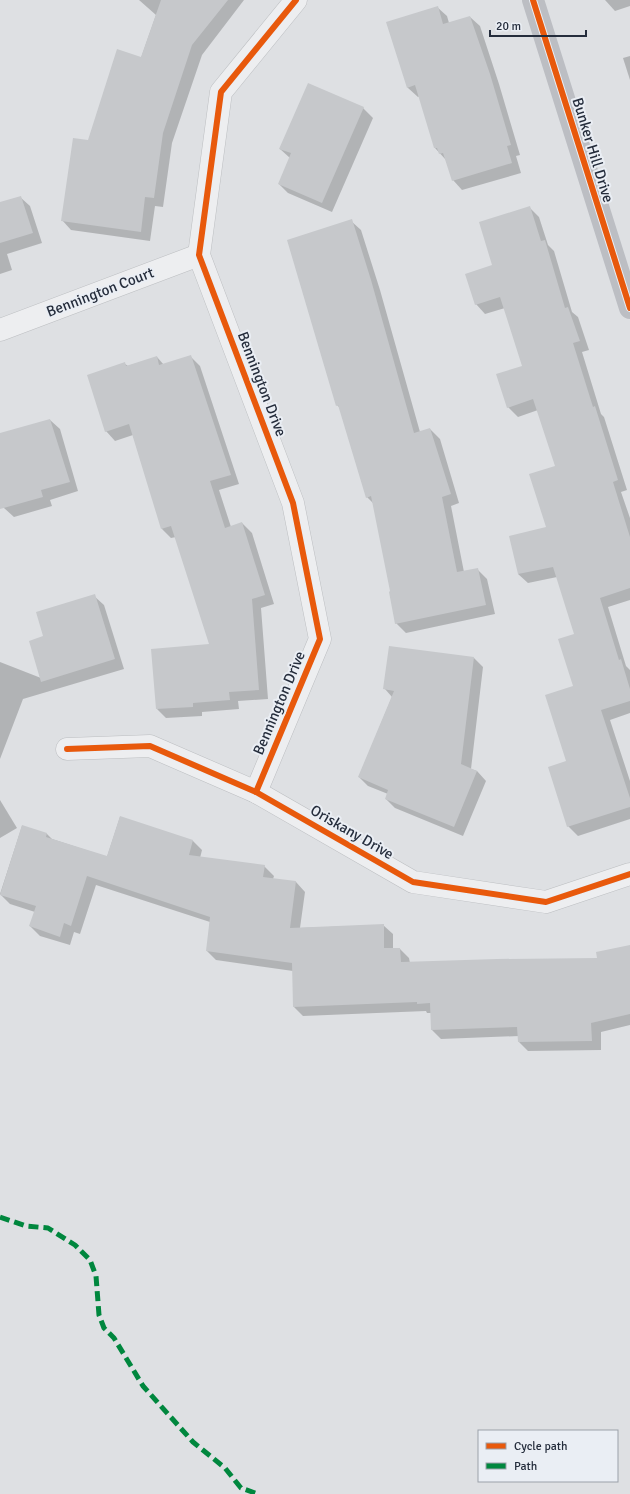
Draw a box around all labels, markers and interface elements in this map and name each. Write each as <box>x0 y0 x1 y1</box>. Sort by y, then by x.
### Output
scale bar <box>490 12 586 38</box>
text: 20 m <box>496 19 521 34</box>
street label: Bunker Hill Drive <box>569 95 617 205</box>
street label: Bennington Court <box>44 263 156 321</box>
street label: Bennington Drive <box>234 329 290 439</box>
street label: Bennington Drive <box>249 648 309 758</box>
street label: Oriskany Drive <box>307 801 397 863</box>
legend <box>478 1430 618 1482</box>
text: Cycle path <box>514 1439 567 1454</box>
text: Path <box>514 1459 537 1474</box>

